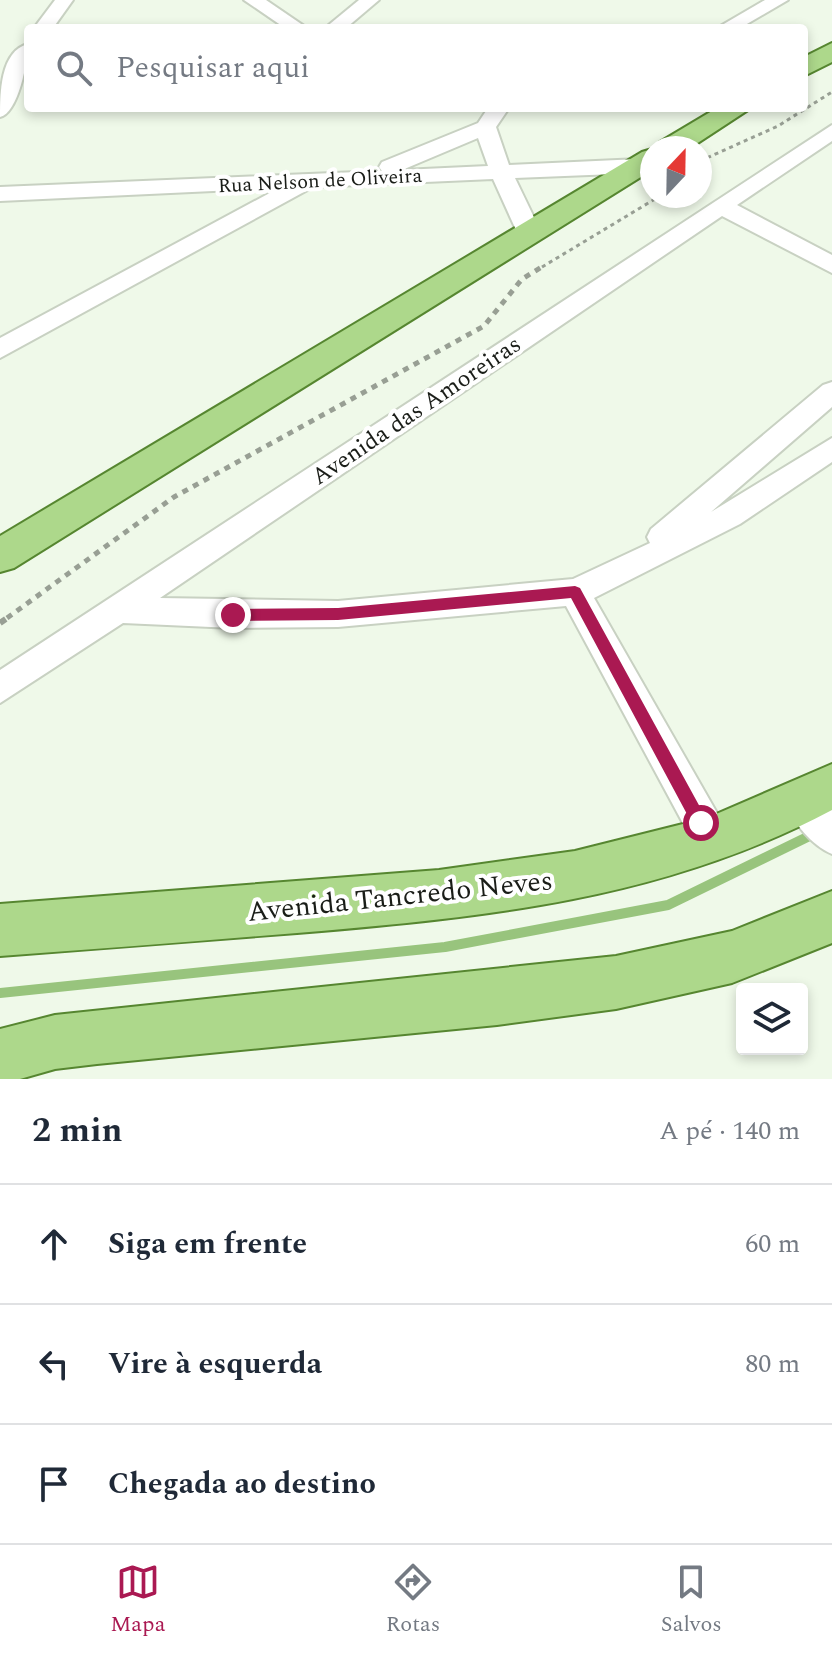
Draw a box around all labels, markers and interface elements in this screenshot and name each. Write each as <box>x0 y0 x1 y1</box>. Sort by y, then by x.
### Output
search box <box>24 24 808 112</box>
text: Pesquisar aqui <box>116 45 310 91</box>
icon: search <box>52 46 96 90</box>
north arrow <box>640 136 712 208</box>
street label: Rua Nelson de Oliveira <box>217 161 423 201</box>
street label: Avenida das Amoreiras <box>304 327 529 495</box>
route end <box>215 597 251 633</box>
route start <box>683 805 719 841</box>
street label: Avenida Tancredo Neves <box>245 859 555 934</box>
map controls <box>736 983 808 1055</box>
button: layers <box>736 983 808 1055</box>
text: 2 min <box>32 1105 122 1157</box>
text: A pé · 140 m <box>659 1111 800 1151</box>
text: Siga em frente <box>108 1221 307 1267</box>
icon: ahead <box>32 1222 76 1266</box>
text: 60 m <box>745 1224 800 1264</box>
text: Vire à esquerda <box>108 1341 322 1387</box>
icon: left <box>32 1342 76 1386</box>
text: 80 m <box>745 1344 800 1384</box>
text: Chegada ao destino <box>108 1461 376 1507</box>
icon: arrive <box>32 1462 76 1506</box>
tab: Mapa <box>110 1560 165 1641</box>
tab: Rotas <box>386 1560 440 1641</box>
tab: Salvos <box>661 1560 722 1641</box>

